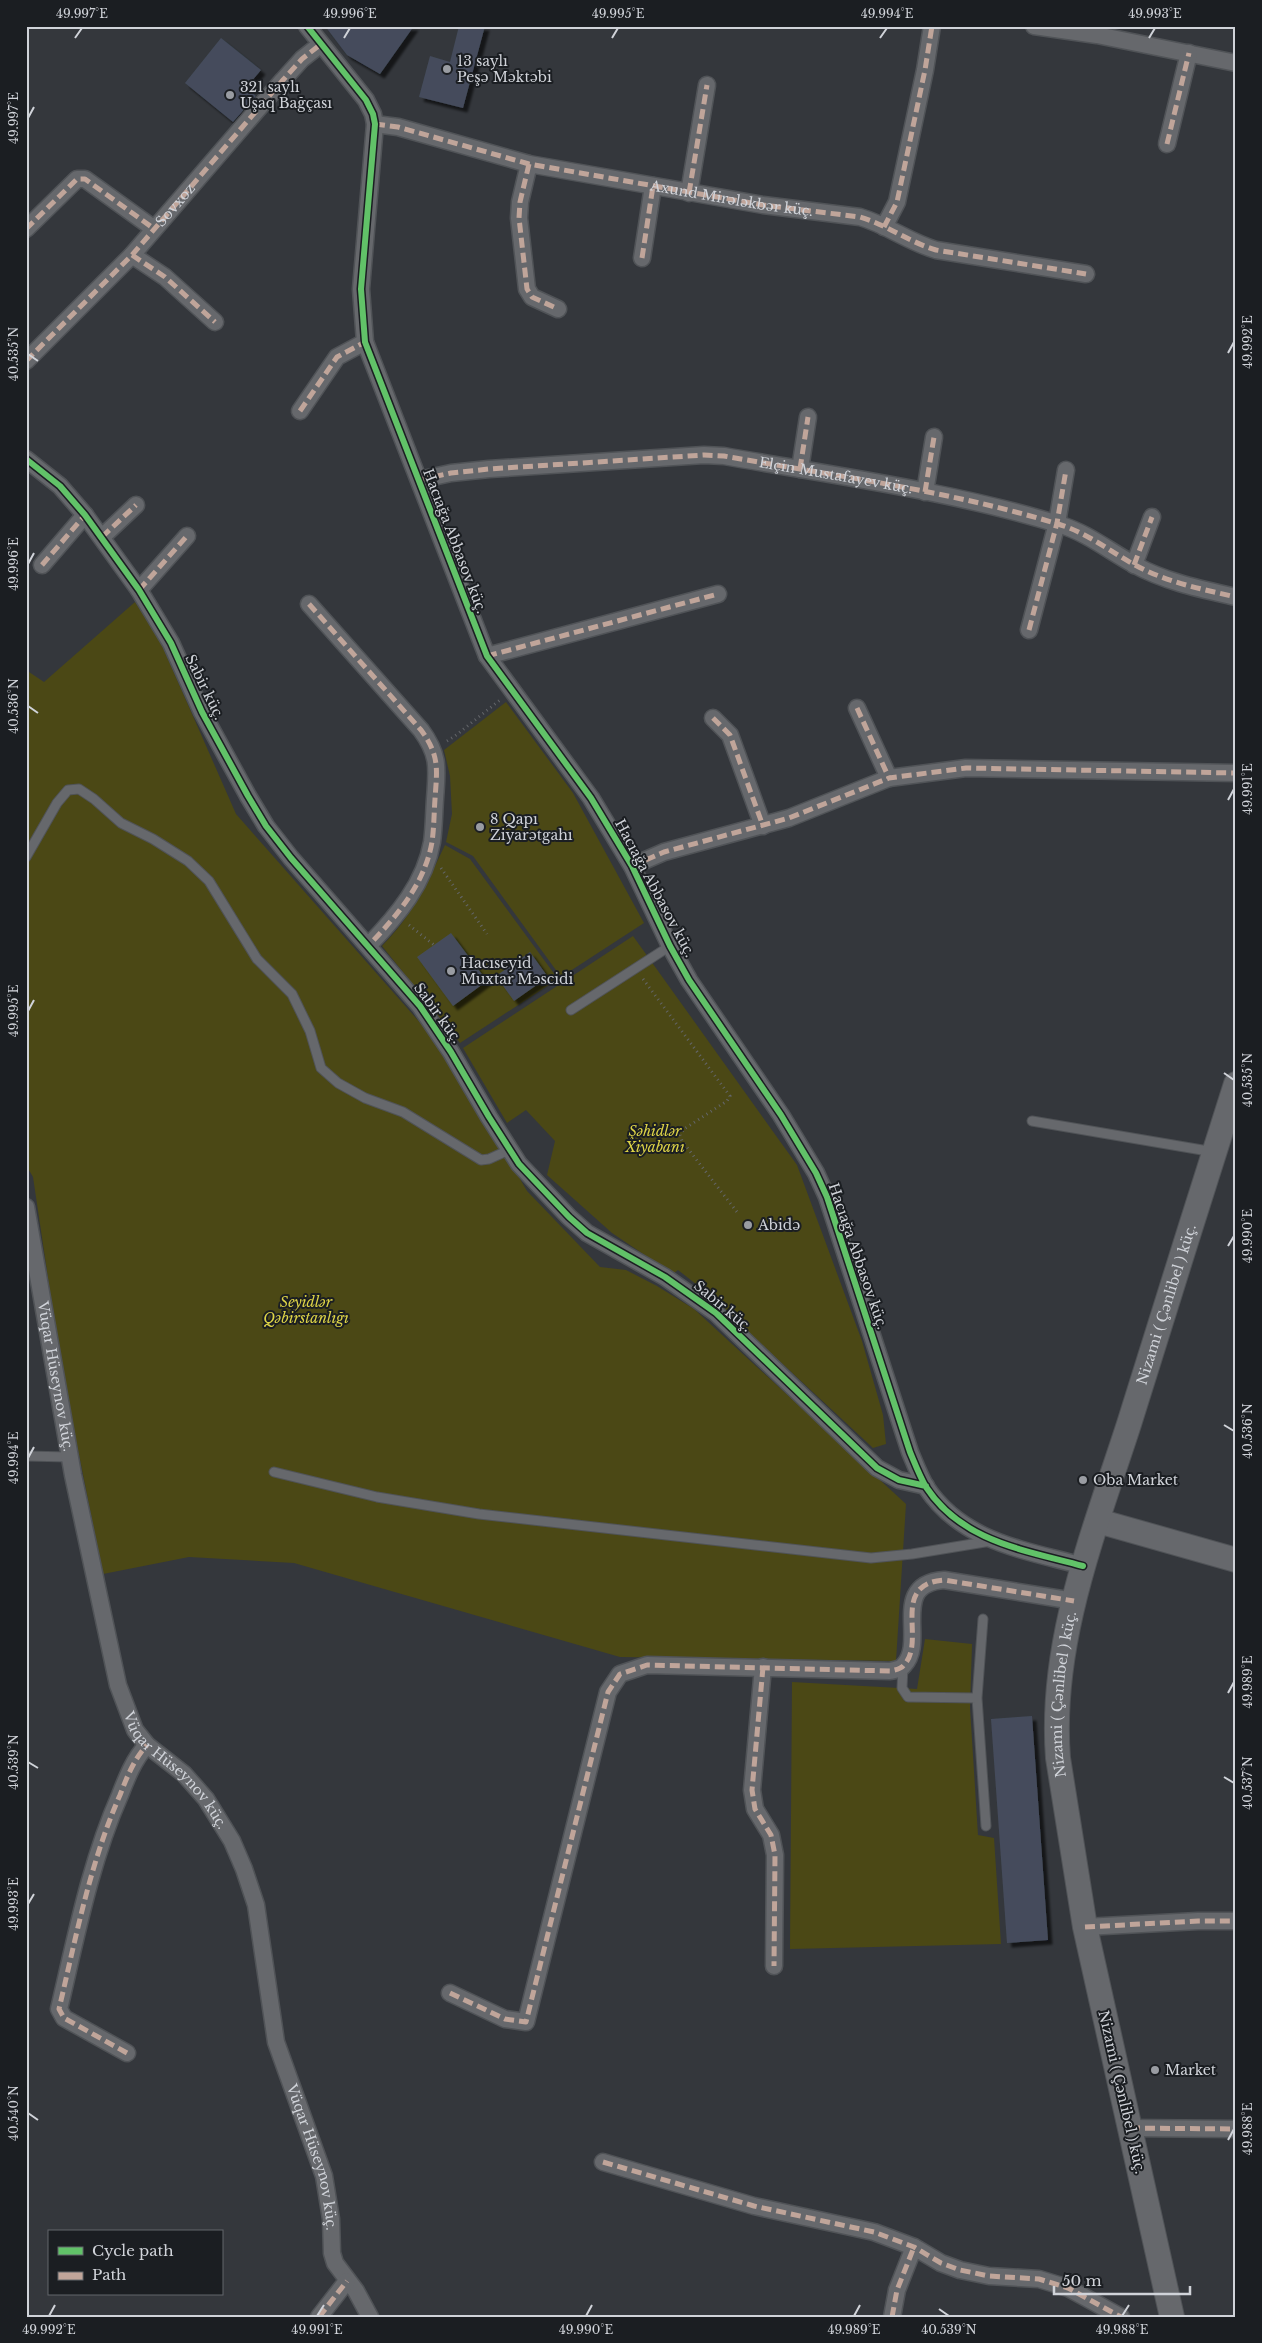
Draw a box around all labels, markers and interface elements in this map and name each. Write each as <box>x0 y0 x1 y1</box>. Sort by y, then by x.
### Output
text: 49.997°E <box>56 6 108 21</box>
text: 49.996°E <box>323 6 377 21</box>
text: 49.995°E <box>592 6 645 21</box>
text: 49.994°E <box>861 6 914 21</box>
text: 49.993°E <box>1128 6 1182 21</box>
place label: 13 saylı Peşə Məktəbi <box>457 52 552 86</box>
marker: 13 saylı Peşə Məktəbi <box>441 63 453 75</box>
place label: 321 saylı Uşaq Bağçası <box>240 78 332 112</box>
marker: 321 saylı Uşaq Bağçası <box>224 89 236 101</box>
text: 49.997°E <box>6 92 21 144</box>
street label: Axund Mirələkbər küç. <box>648 176 814 220</box>
street label: Sovxoz <box>152 179 199 230</box>
text: 49.992°E <box>1240 315 1255 369</box>
text: 40.535°N <box>6 327 21 381</box>
street label: Elçin Mustafayev küç. <box>758 453 914 498</box>
street label: Hacıağa Abbasov küç. <box>419 466 491 616</box>
text: 49.996°E <box>6 537 21 591</box>
street label: Sabir küç. <box>182 651 228 723</box>
text: 40.536°N <box>6 678 21 734</box>
text: 49.991°E <box>1240 763 1255 815</box>
place label: 8 Qapı Ziyarətgahı <box>490 810 573 844</box>
street label: Hacıağa Abbasov küç. <box>611 816 699 960</box>
marker: 8 Qapı Ziyarətgahı <box>474 821 486 833</box>
place label: Hacıseyid Muxtar Məscidi <box>461 954 574 988</box>
marker: Hacıseyid Muxtar Məscidi <box>445 965 457 977</box>
street label: Sabir küç. <box>410 979 466 1047</box>
text: 49.995°E <box>6 984 21 1037</box>
text: 40.535°N <box>1240 1053 1255 1107</box>
park label: Şəhidlər Xiyabanı <box>624 1122 685 1156</box>
street label: Hacıağa Abbasov küç. <box>824 1180 892 1332</box>
text: 49.990°E <box>1240 1208 1255 1263</box>
place label: Abidə <box>757 1216 800 1234</box>
marker: Abidə <box>742 1219 754 1231</box>
street label: Nizami ( Çənlibel ) küç. <box>1133 1222 1200 1387</box>
street label: Sabir küç. <box>690 1277 756 1335</box>
park label: Seyidlər Qəbirstanlığı <box>263 1293 349 1327</box>
street label: Vüqar Hüseynov küç. <box>34 1299 78 1453</box>
text: 40.536°N <box>1240 1403 1255 1459</box>
text: 49.994°E <box>6 1431 21 1484</box>
place label: Oba Market <box>1093 1471 1179 1489</box>
marker: Oba Market <box>1077 1474 1089 1486</box>
street label: Nizami ( Çənlibel ) küç. <box>1048 1609 1080 1779</box>
text: 49.989°E <box>1240 1655 1255 1709</box>
street label: Vüqar Hüseynov küç. <box>119 1708 231 1832</box>
text: 40.539°N <box>6 1734 21 1790</box>
text: 40.537°N <box>1240 1756 1255 1810</box>
text: 49.993°E <box>6 1877 21 1931</box>
street label: Nizami ( Çənlibel ) küç. <box>1094 2009 1150 2175</box>
place label: Market <box>1165 2061 1217 2079</box>
marker: Market <box>1149 2064 1161 2076</box>
street label: Vüqar Hüseynov küç. <box>282 2080 340 2231</box>
text: 40.540°N <box>6 2085 21 2141</box>
text: 49.988°E <box>1240 2102 1255 2155</box>
legend <box>48 2230 222 2296</box>
text: Cycle path <box>92 2241 174 2260</box>
scale bar <box>1054 2263 1191 2295</box>
text: Path <box>92 2265 126 2284</box>
text: 50 m <box>1062 2271 1102 2290</box>
text: 49.992°E <box>22 2322 76 2337</box>
text: 49.991°E <box>291 2322 343 2337</box>
text: 49.990°E <box>559 2322 614 2337</box>
text: 49.989°E <box>827 2322 881 2337</box>
text: 40.539°N <box>921 2322 977 2337</box>
text: 49.988°E <box>1096 2322 1149 2337</box>

